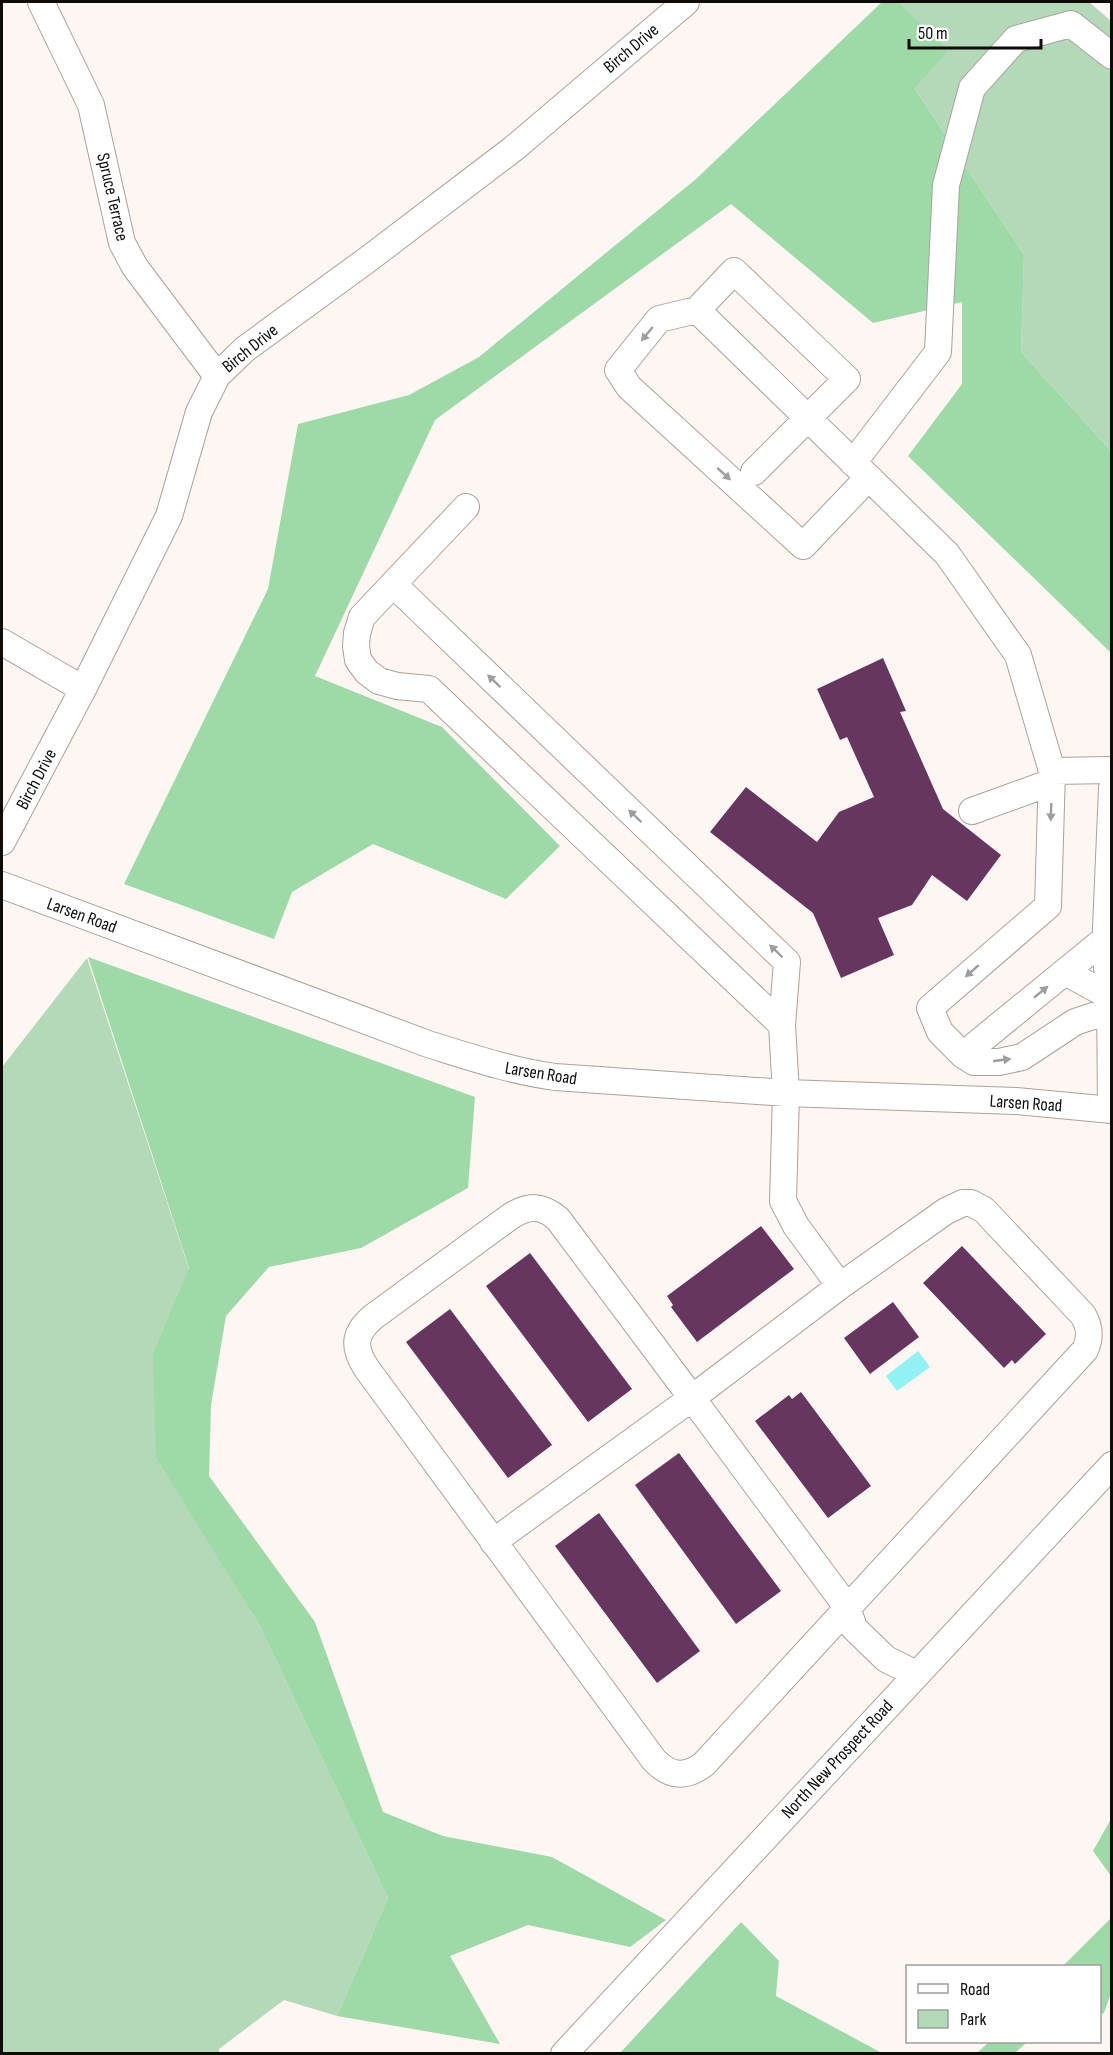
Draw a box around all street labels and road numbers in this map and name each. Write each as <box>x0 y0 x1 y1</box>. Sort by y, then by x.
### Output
street label: Birch Drive <box>600 19 663 77</box>
street label: Spruce Terrace <box>92 151 133 243</box>
street label: Birch Drive <box>218 320 282 377</box>
street label: Birch Drive <box>12 745 61 813</box>
street label: Larsen Road <box>44 893 120 938</box>
street label: Larsen Road <box>503 1057 578 1090</box>
street label: Larsen Road <box>989 1090 1063 1117</box>
street label: North New Prospect Road <box>777 1696 898 1823</box>

